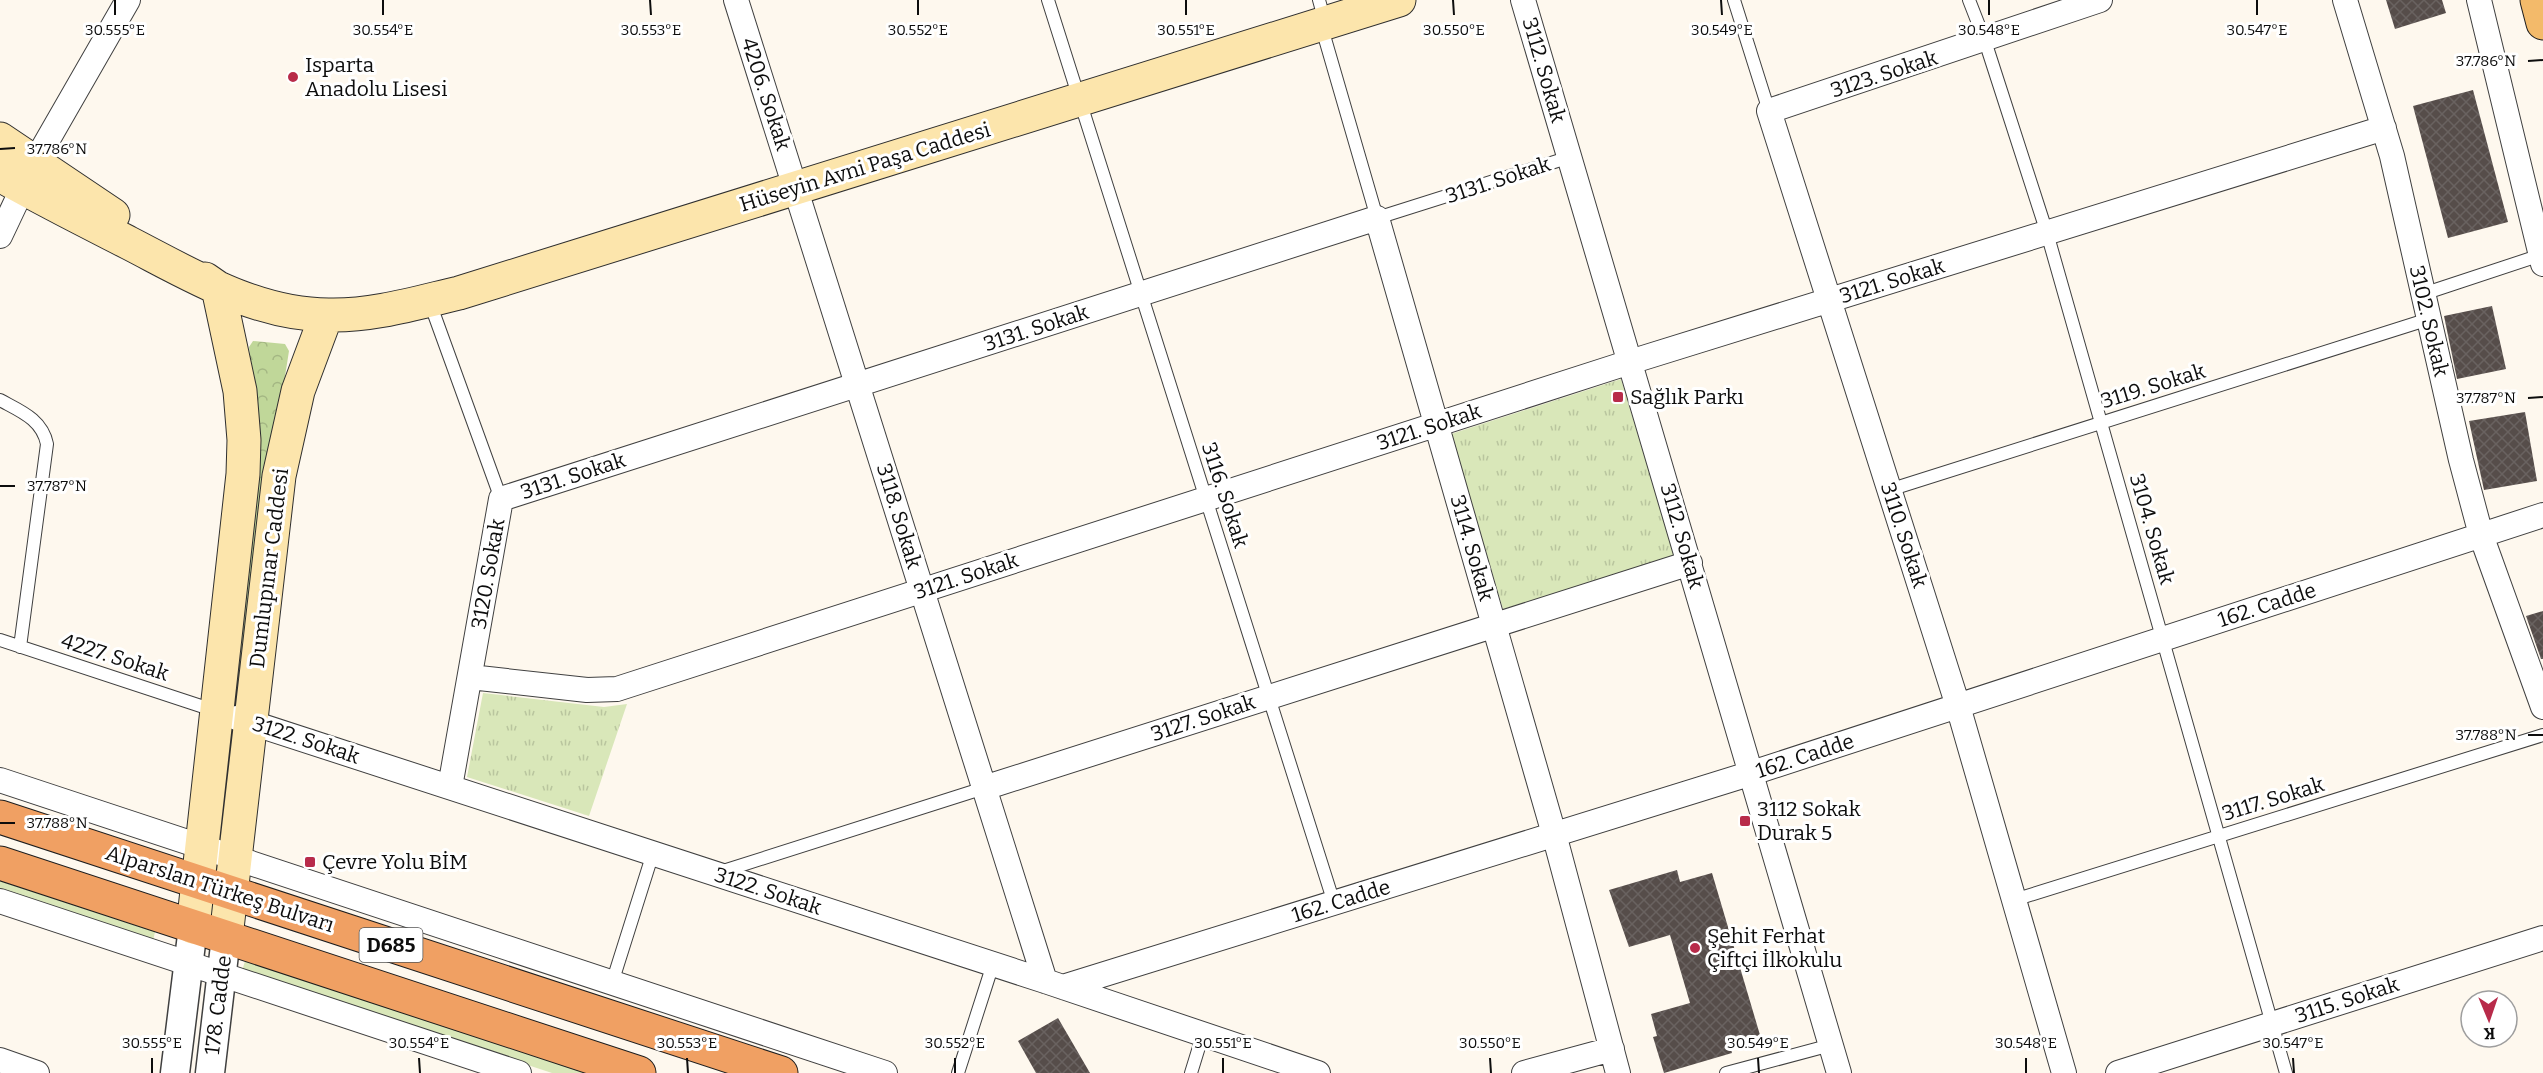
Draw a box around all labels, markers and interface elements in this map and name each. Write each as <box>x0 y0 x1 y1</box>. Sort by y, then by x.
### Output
street label: 3112. Sokak <box>1517 14 1571 126</box>
text: 30.555°E <box>85 21 145 39</box>
text: 30.554°E <box>353 21 413 39</box>
text: 30.553°E <box>621 21 681 39</box>
text: 30.552°E <box>888 21 948 39</box>
text: 30.551°E <box>1157 21 1215 39</box>
text: 30.550°E <box>1423 21 1485 39</box>
text: 30.549°E <box>1691 21 1753 39</box>
text: 30.548°E <box>1958 21 2020 39</box>
text: 30.547°E <box>2227 21 2287 39</box>
street label: 4206. Sokak <box>736 34 797 154</box>
street label: 3123. Sokak <box>1827 45 1941 103</box>
place label: Isparta Anadolu Lisesi <box>305 52 447 102</box>
text: 37.786°N <box>2456 52 2516 70</box>
marker: Isparta Anadolu Lisesi <box>286 70 300 84</box>
street label: Hüseyin Avni Paşa Caddesi <box>736 116 994 218</box>
text: 37.786°N <box>27 140 87 158</box>
street label: 3131. Sokak <box>1442 151 1554 209</box>
street label: 3121. Sokak <box>1836 253 1948 309</box>
street label: 3102. Sokak <box>2404 263 2454 379</box>
street label: 3131. Sokak <box>980 299 1092 357</box>
street label: 3119. Sokak <box>2098 358 2209 414</box>
place label: Sağlık Parkı <box>1630 384 1744 410</box>
text: 37.787°N <box>2456 389 2516 407</box>
marker: Sağlık Parkı <box>1611 390 1625 404</box>
street label: 3121. Sokak <box>1374 398 1485 456</box>
street label: 3116. Sokak <box>1196 439 1254 551</box>
street label: 3131. Sokak <box>517 447 629 505</box>
street label: 3118. Sokak <box>871 460 927 572</box>
street label: Dumlupınar Caddesi <box>244 467 294 669</box>
street label: 3104. Sokak <box>2124 471 2180 587</box>
text: 37.787°N <box>27 477 87 495</box>
street label: 3110. Sokak <box>1875 479 1933 591</box>
street label: 3112. Sokak <box>1655 480 1709 592</box>
street label: 3114. Sokak <box>1444 492 1500 604</box>
street label: 3120. Sokak <box>465 517 511 631</box>
street label: 3121. Sokak <box>911 547 1022 605</box>
street label: 162. Cadde <box>2215 577 2319 633</box>
street label: 4227. Sokak <box>58 627 172 687</box>
street label: 3127. Sokak <box>1148 689 1259 747</box>
street label: 3122. Sokak <box>249 710 363 770</box>
text: 37.788°N <box>2455 726 2517 744</box>
street label: 162. Cadde <box>1753 728 1857 784</box>
street label: 3117. Sokak <box>2219 771 2327 827</box>
place label: 3112 Sokak Durak 5 <box>1757 796 1861 846</box>
text: 37.788°N <box>26 814 88 832</box>
marker: 3112 Sokak Durak 5 <box>1738 814 1752 828</box>
street label: Alparslan Türkeş Bulvarı <box>102 840 338 938</box>
place label: Çevre Yolu BİM <box>322 849 468 875</box>
marker: Çevre Yolu BİM <box>303 855 317 869</box>
street label: 3122. Sokak <box>711 861 825 921</box>
street label: 162. Cadde <box>1289 874 1393 928</box>
place label: Şehit Ferhat Çiftçi İlkokulu <box>1707 923 1842 973</box>
road number: D685 <box>360 928 422 962</box>
marker: Şehit Ferhat Çiftçi İlkokulu <box>1688 941 1702 955</box>
street label: 178. Cadde <box>199 954 237 1056</box>
street label: 3115. Sokak <box>2292 971 2402 1029</box>
north arrow <box>2459 989 2519 1049</box>
text: K <box>2483 1024 2496 1043</box>
text: 30.555°E <box>122 1034 182 1052</box>
text: 30.554°E <box>389 1034 449 1052</box>
text: 30.553°E <box>657 1034 717 1052</box>
text: 30.552°E <box>925 1034 985 1052</box>
text: 30.551°E <box>1194 1034 1252 1052</box>
text: 30.550°E <box>1459 1034 1521 1052</box>
text: 30.549°E <box>1727 1034 1789 1052</box>
text: 30.548°E <box>1995 1034 2057 1052</box>
text: 30.547°E <box>2263 1034 2323 1052</box>

